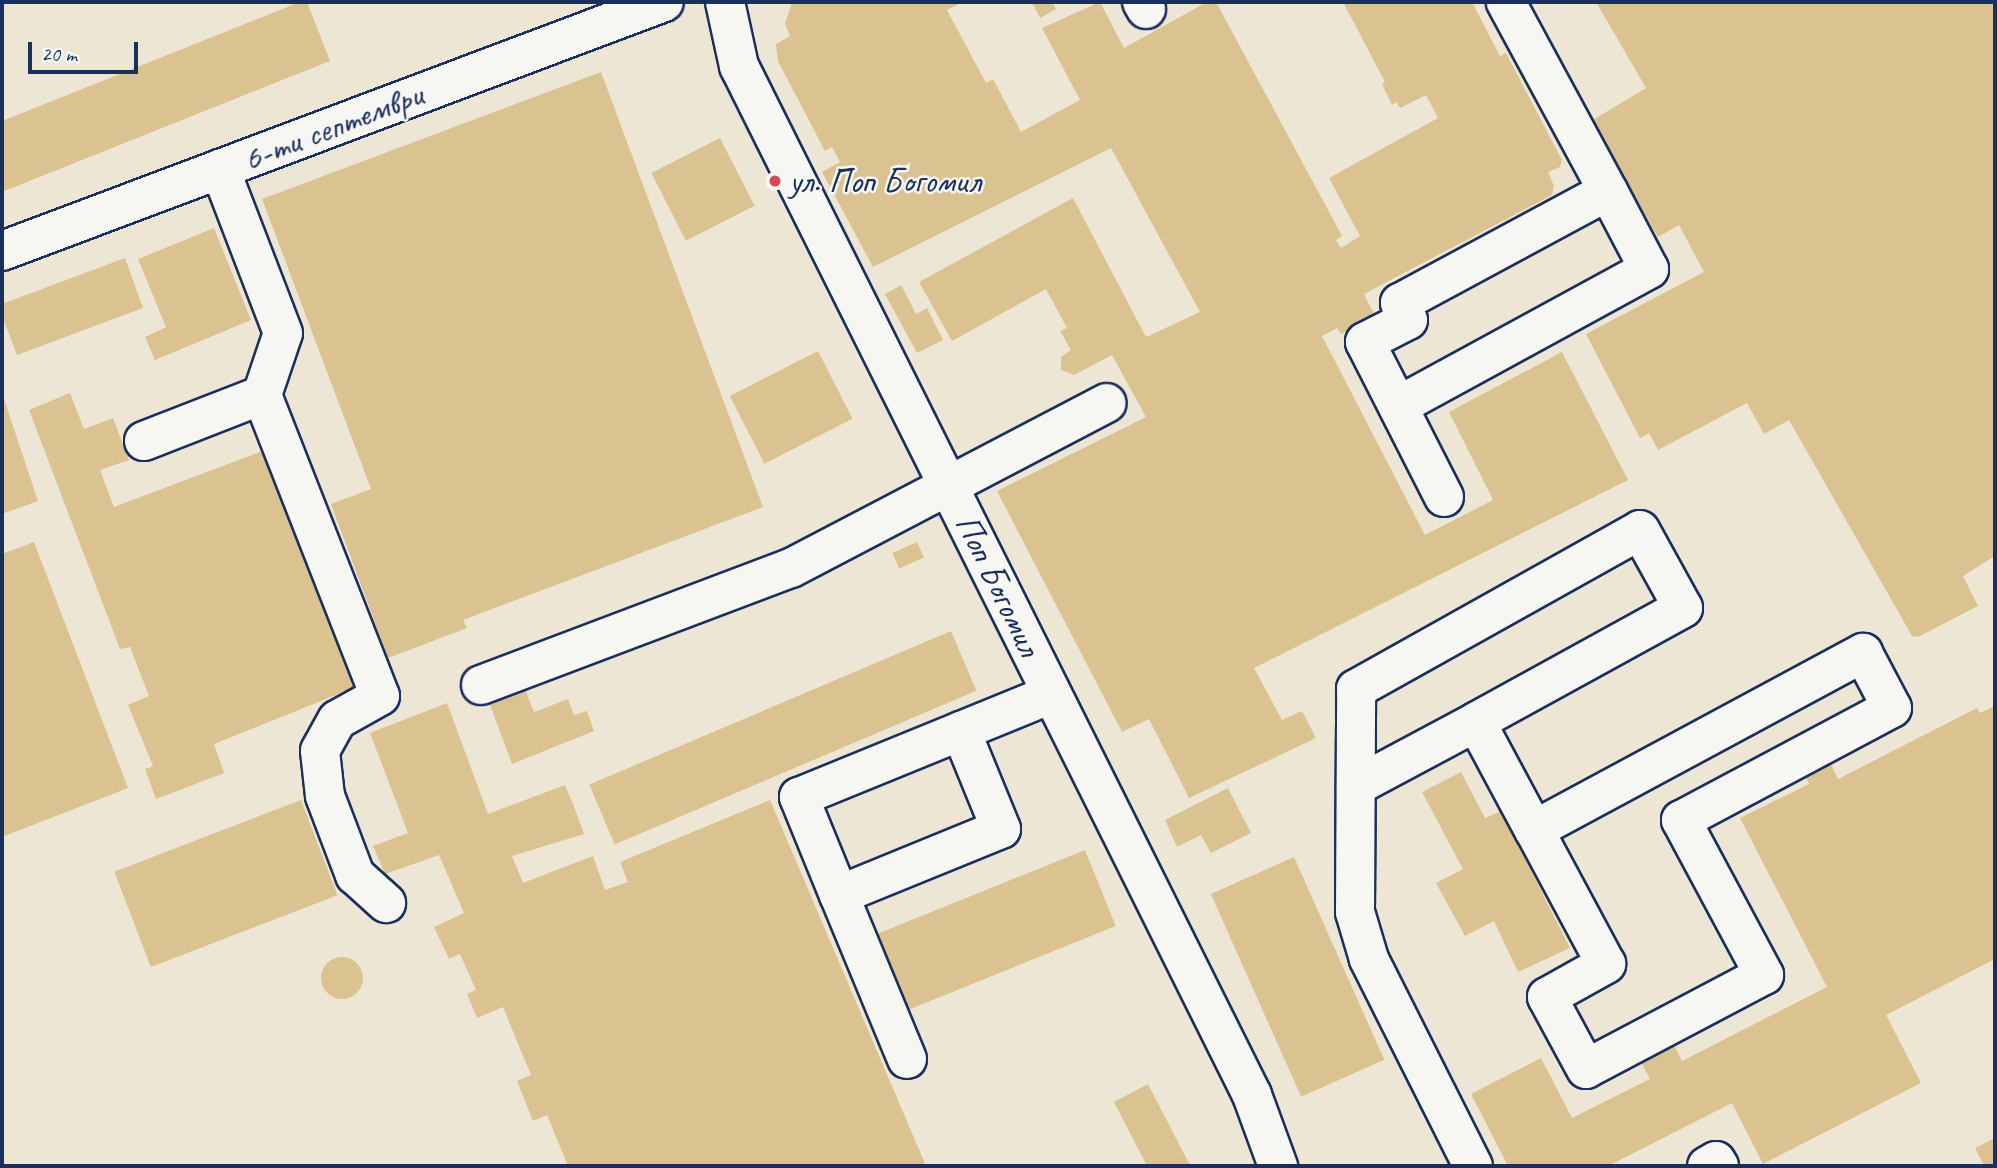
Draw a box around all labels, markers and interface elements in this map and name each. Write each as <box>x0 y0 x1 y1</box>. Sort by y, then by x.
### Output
scale bar <box>32 28 142 72</box>
text: 20 m <box>41 41 77 67</box>
street label: 6-ти септември <box>237 73 429 181</box>
place label: ул. Поп Богомил <box>789 160 980 202</box>
marker: ул. Поп Богомил <box>767 173 783 189</box>
street label: Поп Богомил <box>946 507 1050 663</box>

